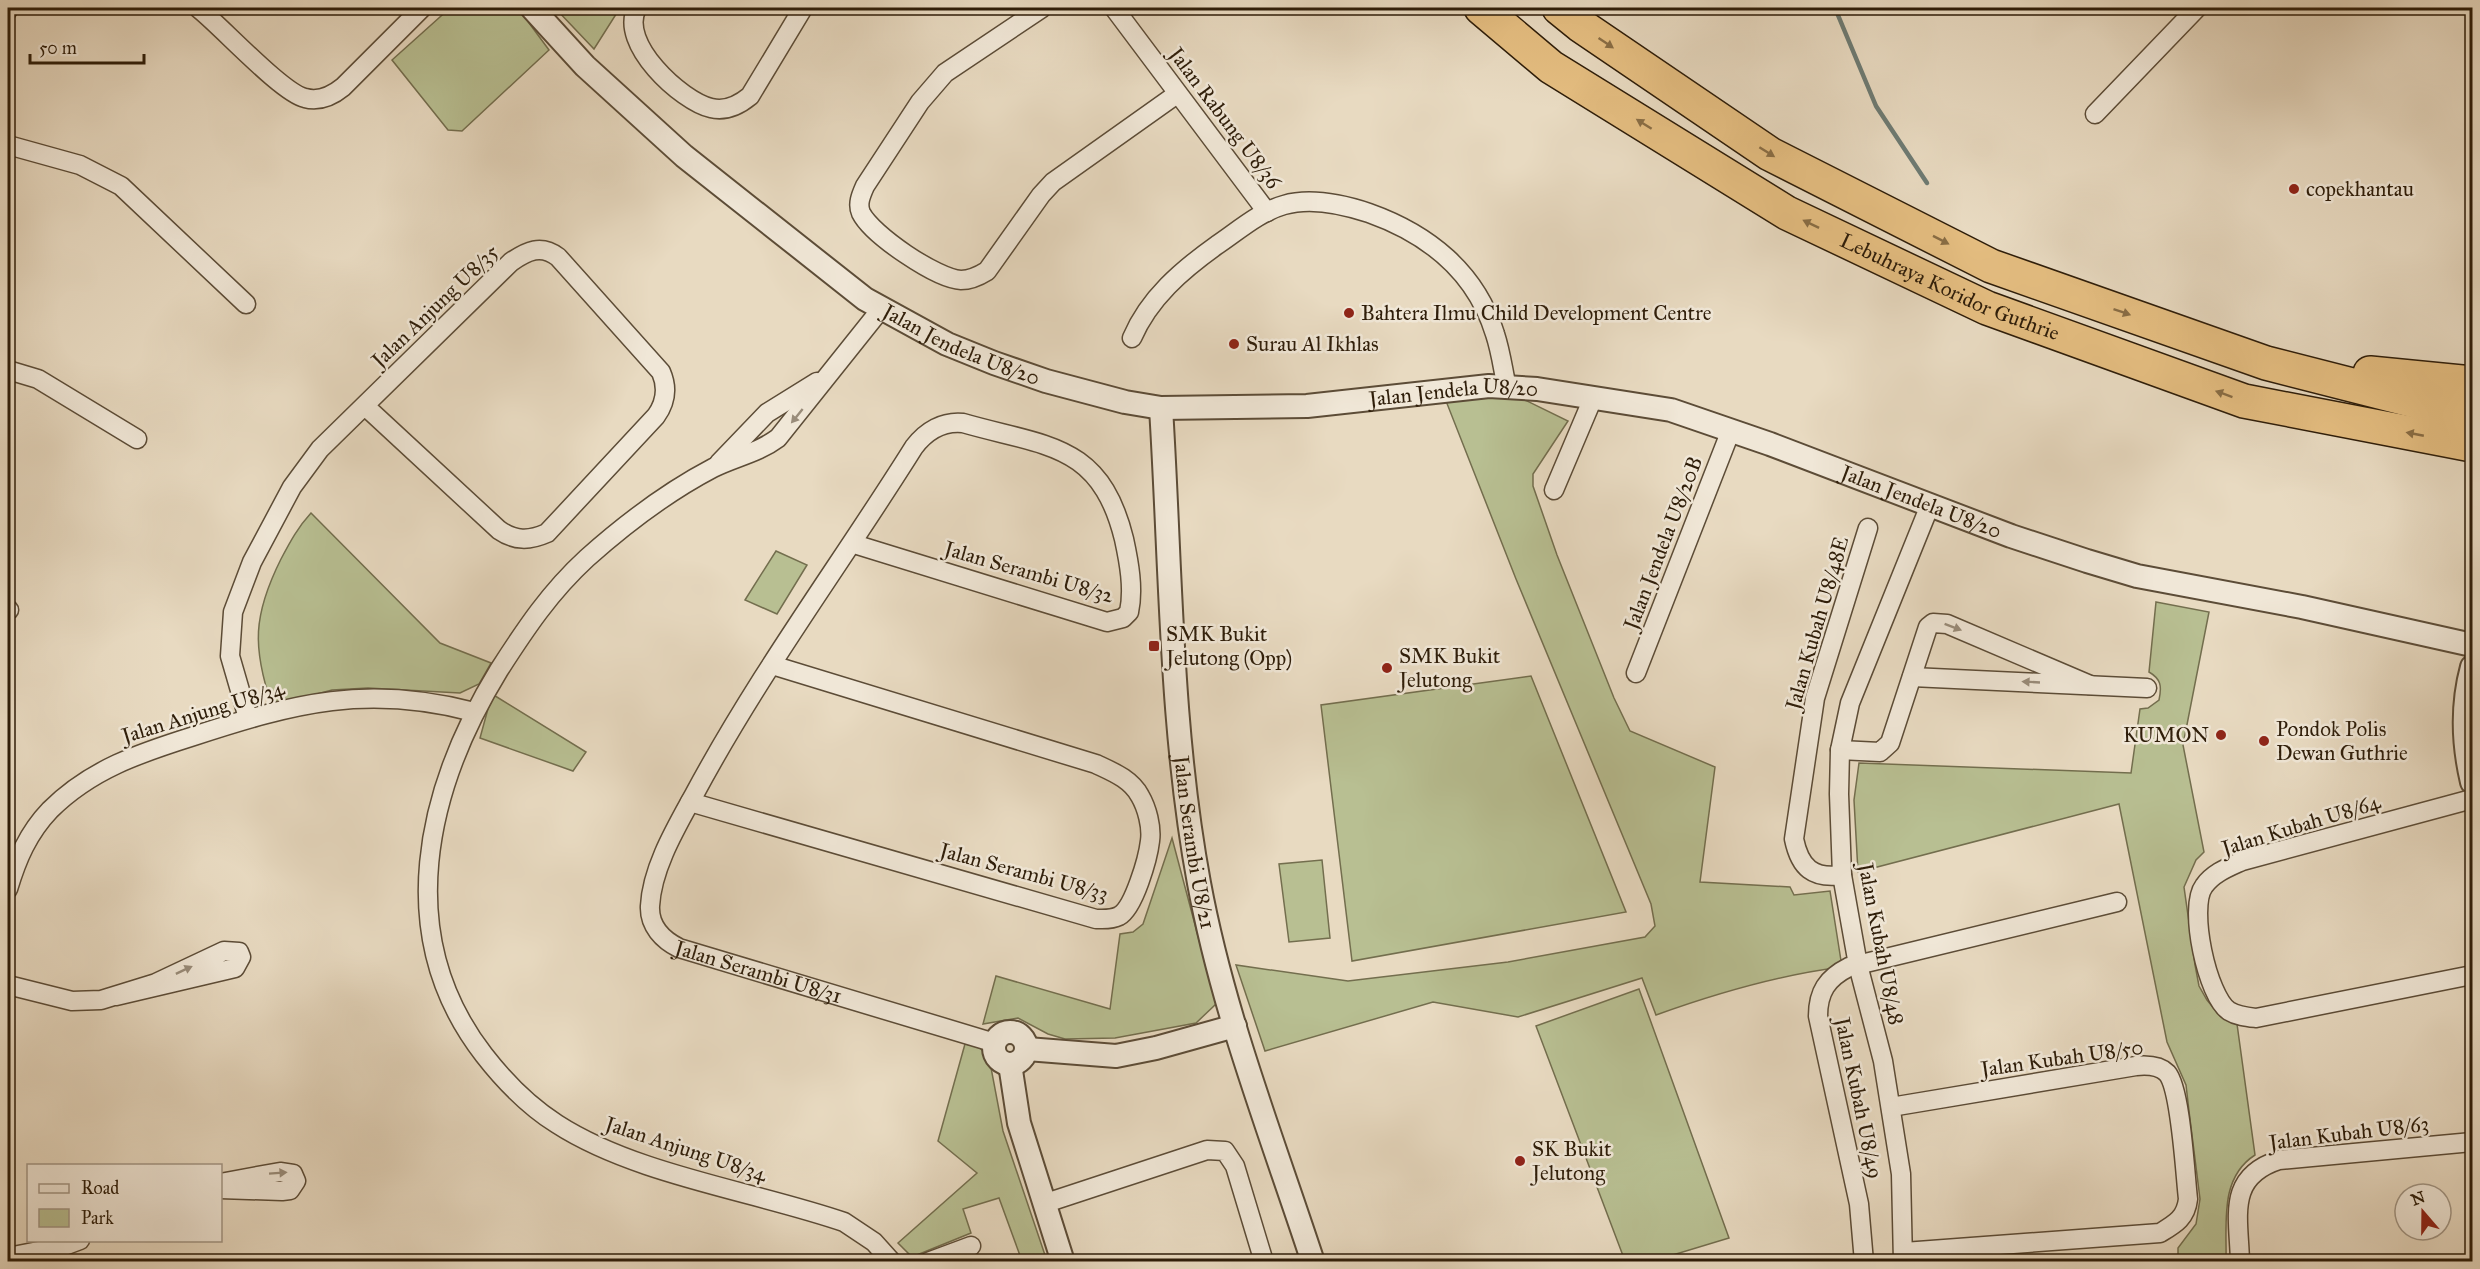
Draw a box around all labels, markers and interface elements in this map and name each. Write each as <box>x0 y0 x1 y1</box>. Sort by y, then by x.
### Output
scale bar <box>30 27 144 65</box>
text: 50 m <box>39 37 77 59</box>
one-way arrow <box>1597 37 1613 49</box>
street label: Jalan Rabung U8/36 <box>1162 41 1287 195</box>
one-way arrow <box>1636 119 1652 130</box>
one-way arrow <box>1759 146 1775 157</box>
place label: copekhantau <box>2306 176 2414 202</box>
marker: copekhantau <box>2287 182 2301 196</box>
one-way arrow <box>1803 220 1820 229</box>
street label: Lebuhraya Koridor Guthrie <box>1836 227 2063 346</box>
one-way arrow <box>1932 236 1949 245</box>
street label: Jalan Anjung U8/35 <box>365 239 504 375</box>
street label: Jalan Jendela U8/20 <box>876 297 1043 391</box>
place label: Bahtera Ilmu Child Development Centre <box>1361 300 1712 326</box>
marker: Bahtera Ilmu Child Development Centre <box>1342 306 1356 320</box>
one-way arrow <box>2113 307 2131 317</box>
place label: Surau Al Ikhlas <box>1246 331 1379 357</box>
marker: Surau Al Ikhlas <box>1227 337 1241 351</box>
street label: Jalan Jendela U8/20 <box>1366 373 1539 412</box>
one-way arrow <box>2215 389 2233 399</box>
one-way arrow <box>790 408 803 424</box>
one-way arrow <box>2405 429 2424 438</box>
street label: Jalan Jendela U8/20B <box>1617 453 1708 635</box>
street label: Jalan Jendela U8/20 <box>1835 459 2005 544</box>
street label: Jalan Kubah U8/48E <box>1779 533 1854 715</box>
street label: Jalan Serambi U8/32 <box>939 535 1117 609</box>
place label: SMK Bukit Jelutong (Opp) <box>1164 621 1292 671</box>
one-way arrow <box>1945 622 1963 632</box>
marker: SMK Bukit Jelutong (Opp) <box>1147 639 1161 653</box>
place label: SMK Bukit Jelutong <box>1397 643 1501 693</box>
marker: SMK Bukit Jelutong <box>1380 661 1394 675</box>
street label: Jalan Anjung U8/34 <box>117 675 288 750</box>
one-way arrow <box>2022 678 2041 687</box>
place label: Pondok Polis Dewan Guthrie <box>2276 716 2408 766</box>
place label: KUMON <box>2123 722 2209 748</box>
marker: KUMON <box>2214 728 2228 742</box>
marker: Pondok Polis Dewan Guthrie <box>2257 734 2271 748</box>
street label: Jalan Serambi U8/21 <box>1168 753 1221 932</box>
street label: Jalan Kubah U8/64 <box>2217 788 2385 862</box>
street label: Jalan Serambi U8/33 <box>935 837 1111 907</box>
street label: Jalan Kubah U8/48 <box>1852 859 1909 1027</box>
street label: Jalan Serambi U8/31 <box>670 934 845 1009</box>
one-way arrow <box>175 965 192 974</box>
street label: Jalan Kubah U8/49 <box>1829 1013 1889 1181</box>
street label: Jalan Kubah U8/50 <box>1977 1034 2145 1083</box>
street label: Jalan Anjung U8/34 <box>600 1110 771 1188</box>
street label: Jalan Kubah U8/63 <box>2266 1110 2430 1156</box>
place label: SK Bukit Jelutong <box>1530 1136 1612 1186</box>
marker: SK Bukit Jelutong <box>1513 1154 1527 1168</box>
legend <box>27 1164 222 1242</box>
one-way arrow <box>269 1168 288 1178</box>
text: Road <box>81 1177 119 1199</box>
north arrow <box>2393 1182 2453 1242</box>
text: N <box>2408 1187 2428 1210</box>
text: Park <box>81 1207 114 1229</box>

